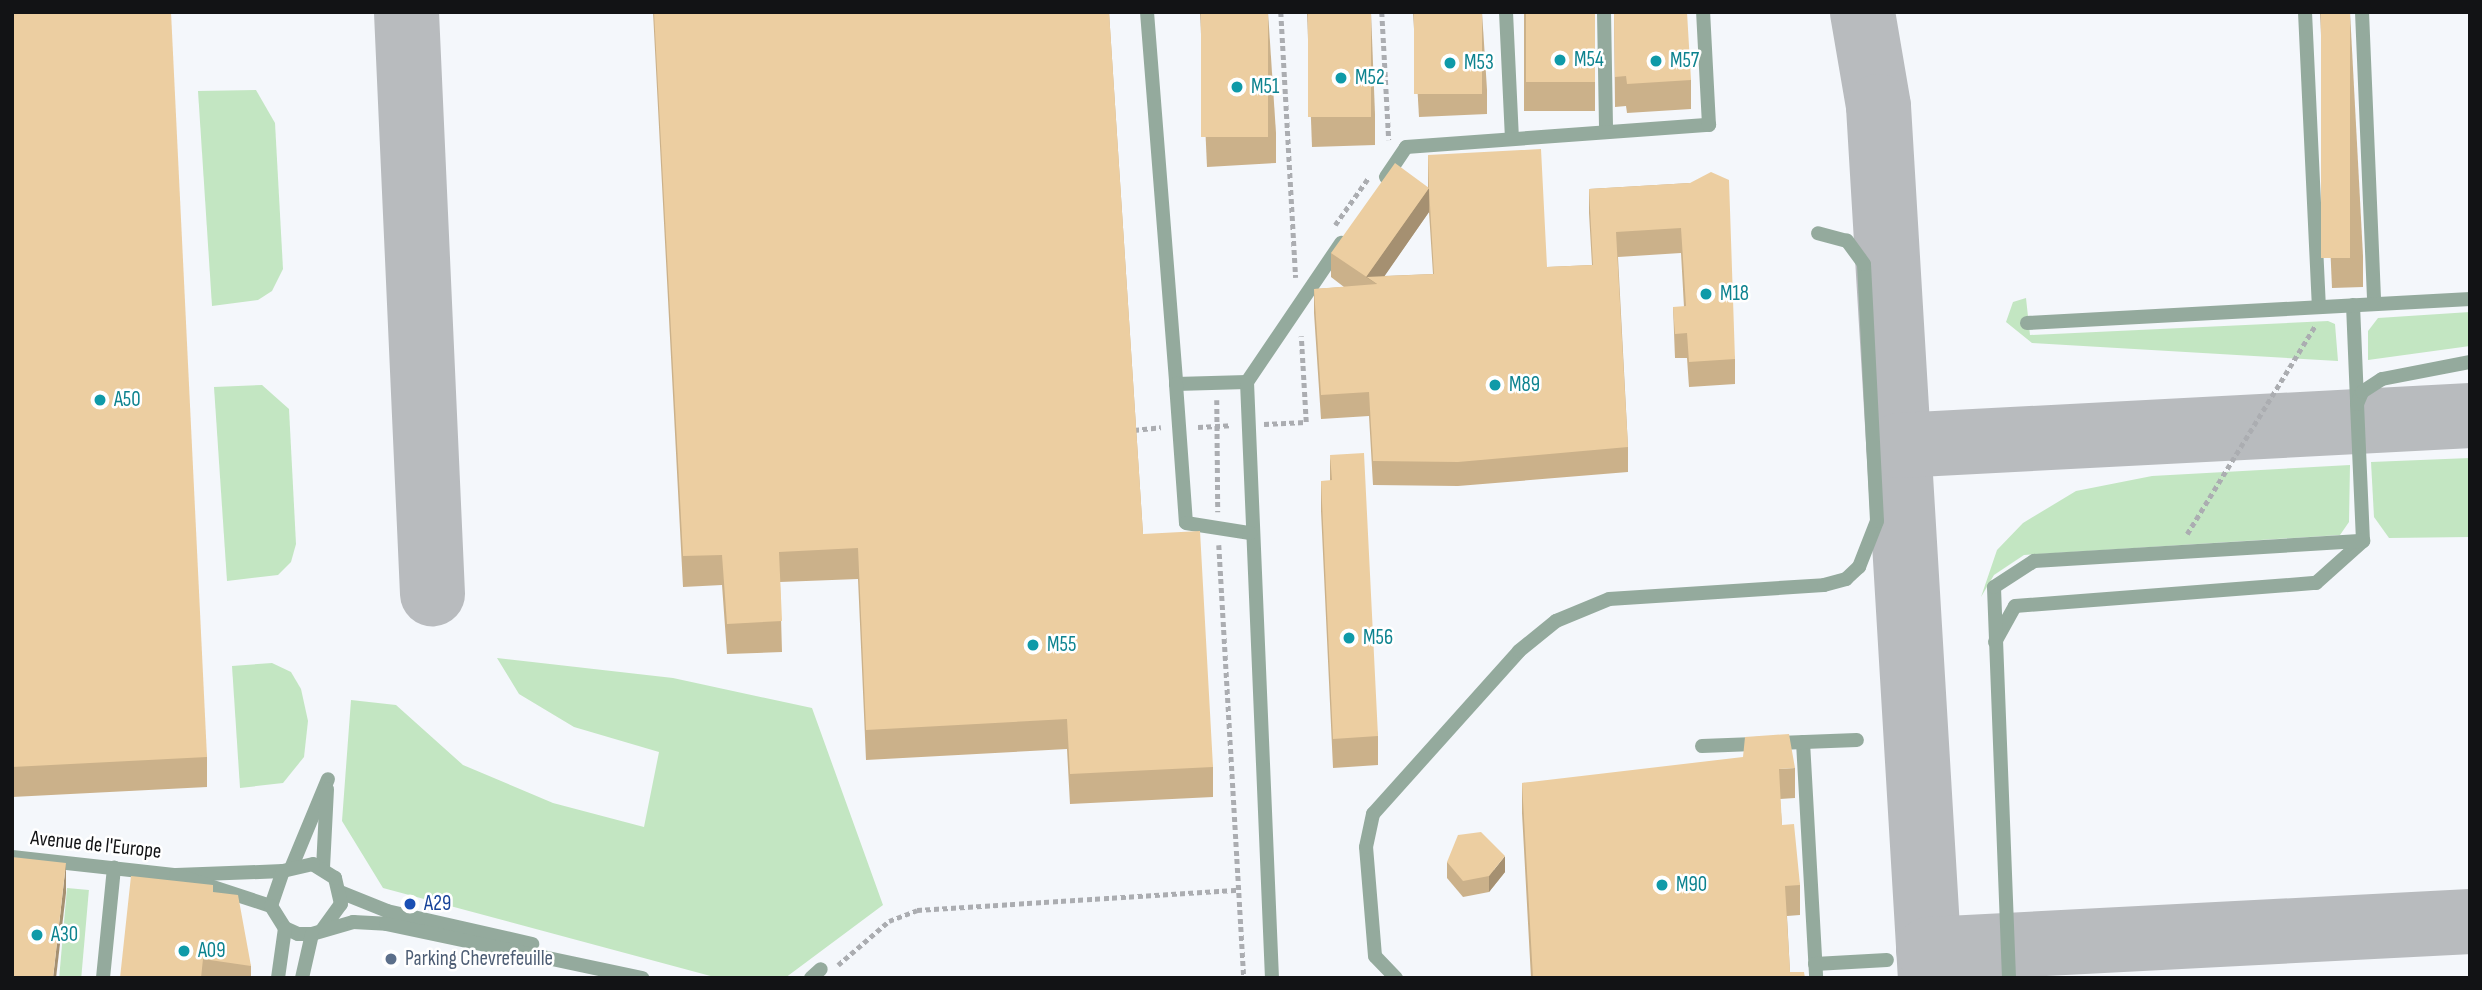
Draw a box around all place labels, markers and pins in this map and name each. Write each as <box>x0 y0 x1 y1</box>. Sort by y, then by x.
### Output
place label: M54 <box>1574 47 1604 73</box>
place label: M57 <box>1670 48 1699 74</box>
place label: M53 <box>1464 50 1494 76</box>
marker: M54 <box>1552 52 1568 68</box>
marker: M57 <box>1648 53 1664 69</box>
marker: M53 <box>1442 55 1458 71</box>
place label: M52 <box>1355 65 1385 91</box>
marker: M52 <box>1333 70 1349 86</box>
place label: M51 <box>1251 74 1279 100</box>
marker: M51 <box>1229 79 1245 95</box>
place label: M18 <box>1720 281 1749 307</box>
marker: M18 <box>1698 286 1714 302</box>
place label: M89 <box>1509 372 1540 398</box>
marker: M89 <box>1487 377 1503 393</box>
place label: A50 <box>114 387 141 413</box>
marker: A50 <box>92 392 108 408</box>
place label: M56 <box>1363 625 1393 651</box>
marker: M56 <box>1341 630 1357 646</box>
place label: M55 <box>1047 632 1076 658</box>
marker: M55 <box>1025 637 1041 653</box>
place label: M90 <box>1676 872 1707 898</box>
marker: M90 <box>1654 877 1670 893</box>
place label: A29 <box>424 891 451 917</box>
marker: A29 <box>402 896 418 912</box>
place label: A30 <box>51 922 78 948</box>
marker: A30 <box>29 927 45 943</box>
place label: A09 <box>198 938 225 964</box>
marker: A09 <box>176 943 192 959</box>
place label: Parking Chevrefeuille <box>405 946 553 972</box>
marker: Parking Chevrefeuille <box>383 951 399 967</box>

